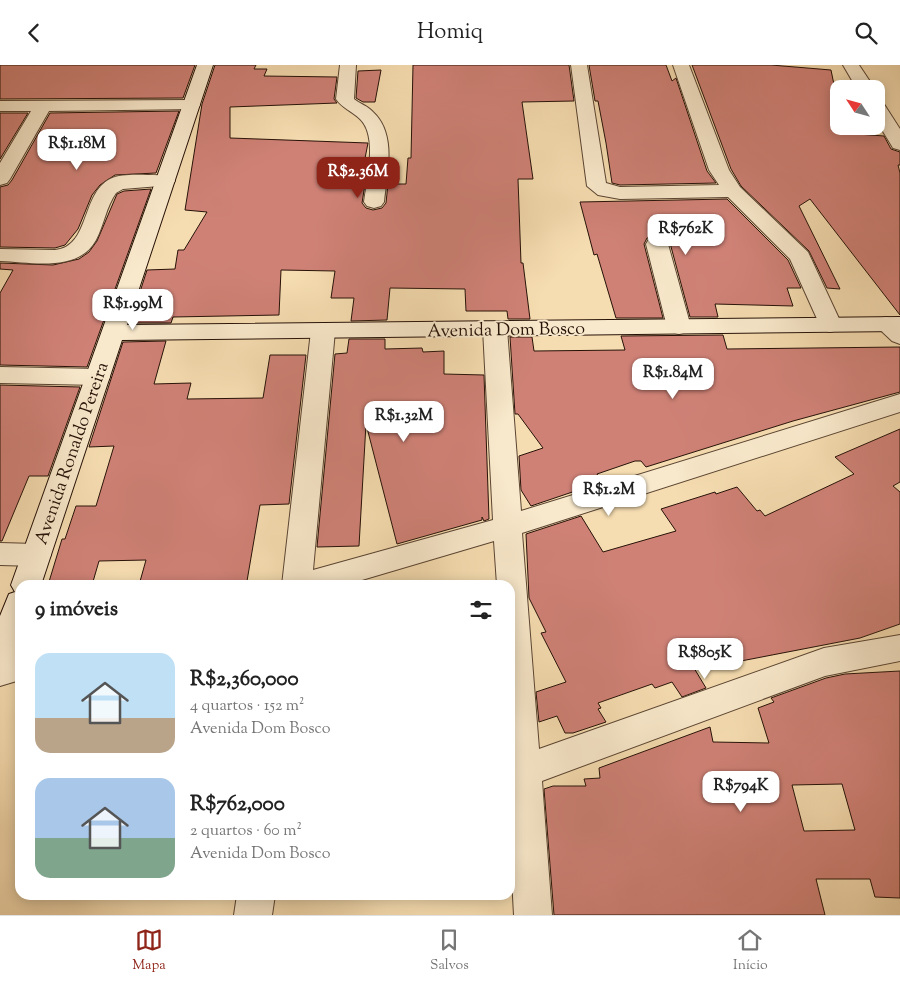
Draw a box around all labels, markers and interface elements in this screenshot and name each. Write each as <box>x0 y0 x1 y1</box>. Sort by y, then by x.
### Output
text: Homiq <box>417 17 483 49</box>
icon: back <box>20 19 48 47</box>
icon: search <box>852 19 880 47</box>
north arrow <box>830 80 885 135</box>
map controls <box>830 80 885 135</box>
pin: R$1.18M <box>31 129 123 171</box>
text: R$1.18M <box>48 133 106 156</box>
pin: R$2.36M <box>312 157 404 199</box>
text: R$2.36M <box>328 161 388 184</box>
pin: R$762K <box>645 213 727 256</box>
text: R$762K <box>659 218 713 241</box>
pin: R$1.99M <box>87 289 179 331</box>
text: R$1.99M <box>103 293 163 316</box>
street label: Avenida Dom Bosco <box>427 317 585 345</box>
pin: R$1.84M <box>627 357 719 400</box>
street label: Avenida Ronaldo Pereira <box>29 359 116 548</box>
text: R$1.84M <box>643 362 703 385</box>
pin: R$1.32M <box>358 401 450 443</box>
text: R$1.32M <box>375 405 433 428</box>
pin: R$1.2M <box>568 475 650 517</box>
text: R$1.2M <box>583 479 635 502</box>
text: 9 imóveis <box>35 595 118 625</box>
icon: filters <box>467 596 495 624</box>
pin: R$805K <box>664 637 746 680</box>
text: R$805K <box>678 642 732 665</box>
text: R$2,360,000 <box>190 665 299 695</box>
icon: home <box>75 673 135 733</box>
text: 4 quartos · 152 m² <box>190 695 304 718</box>
text: Avenida Dom Bosco <box>190 718 330 741</box>
pin: R$794K <box>700 771 782 813</box>
text: R$794K <box>713 775 769 798</box>
text: R$762,000 <box>190 790 285 820</box>
icon: home <box>75 798 135 858</box>
text: 2 quartos · 60 m² <box>190 820 302 843</box>
text: Avenida Dom Bosco <box>190 843 330 866</box>
tab: Mapa <box>132 926 166 976</box>
tab: Salvos <box>430 926 469 976</box>
tab: Início <box>733 926 768 976</box>

